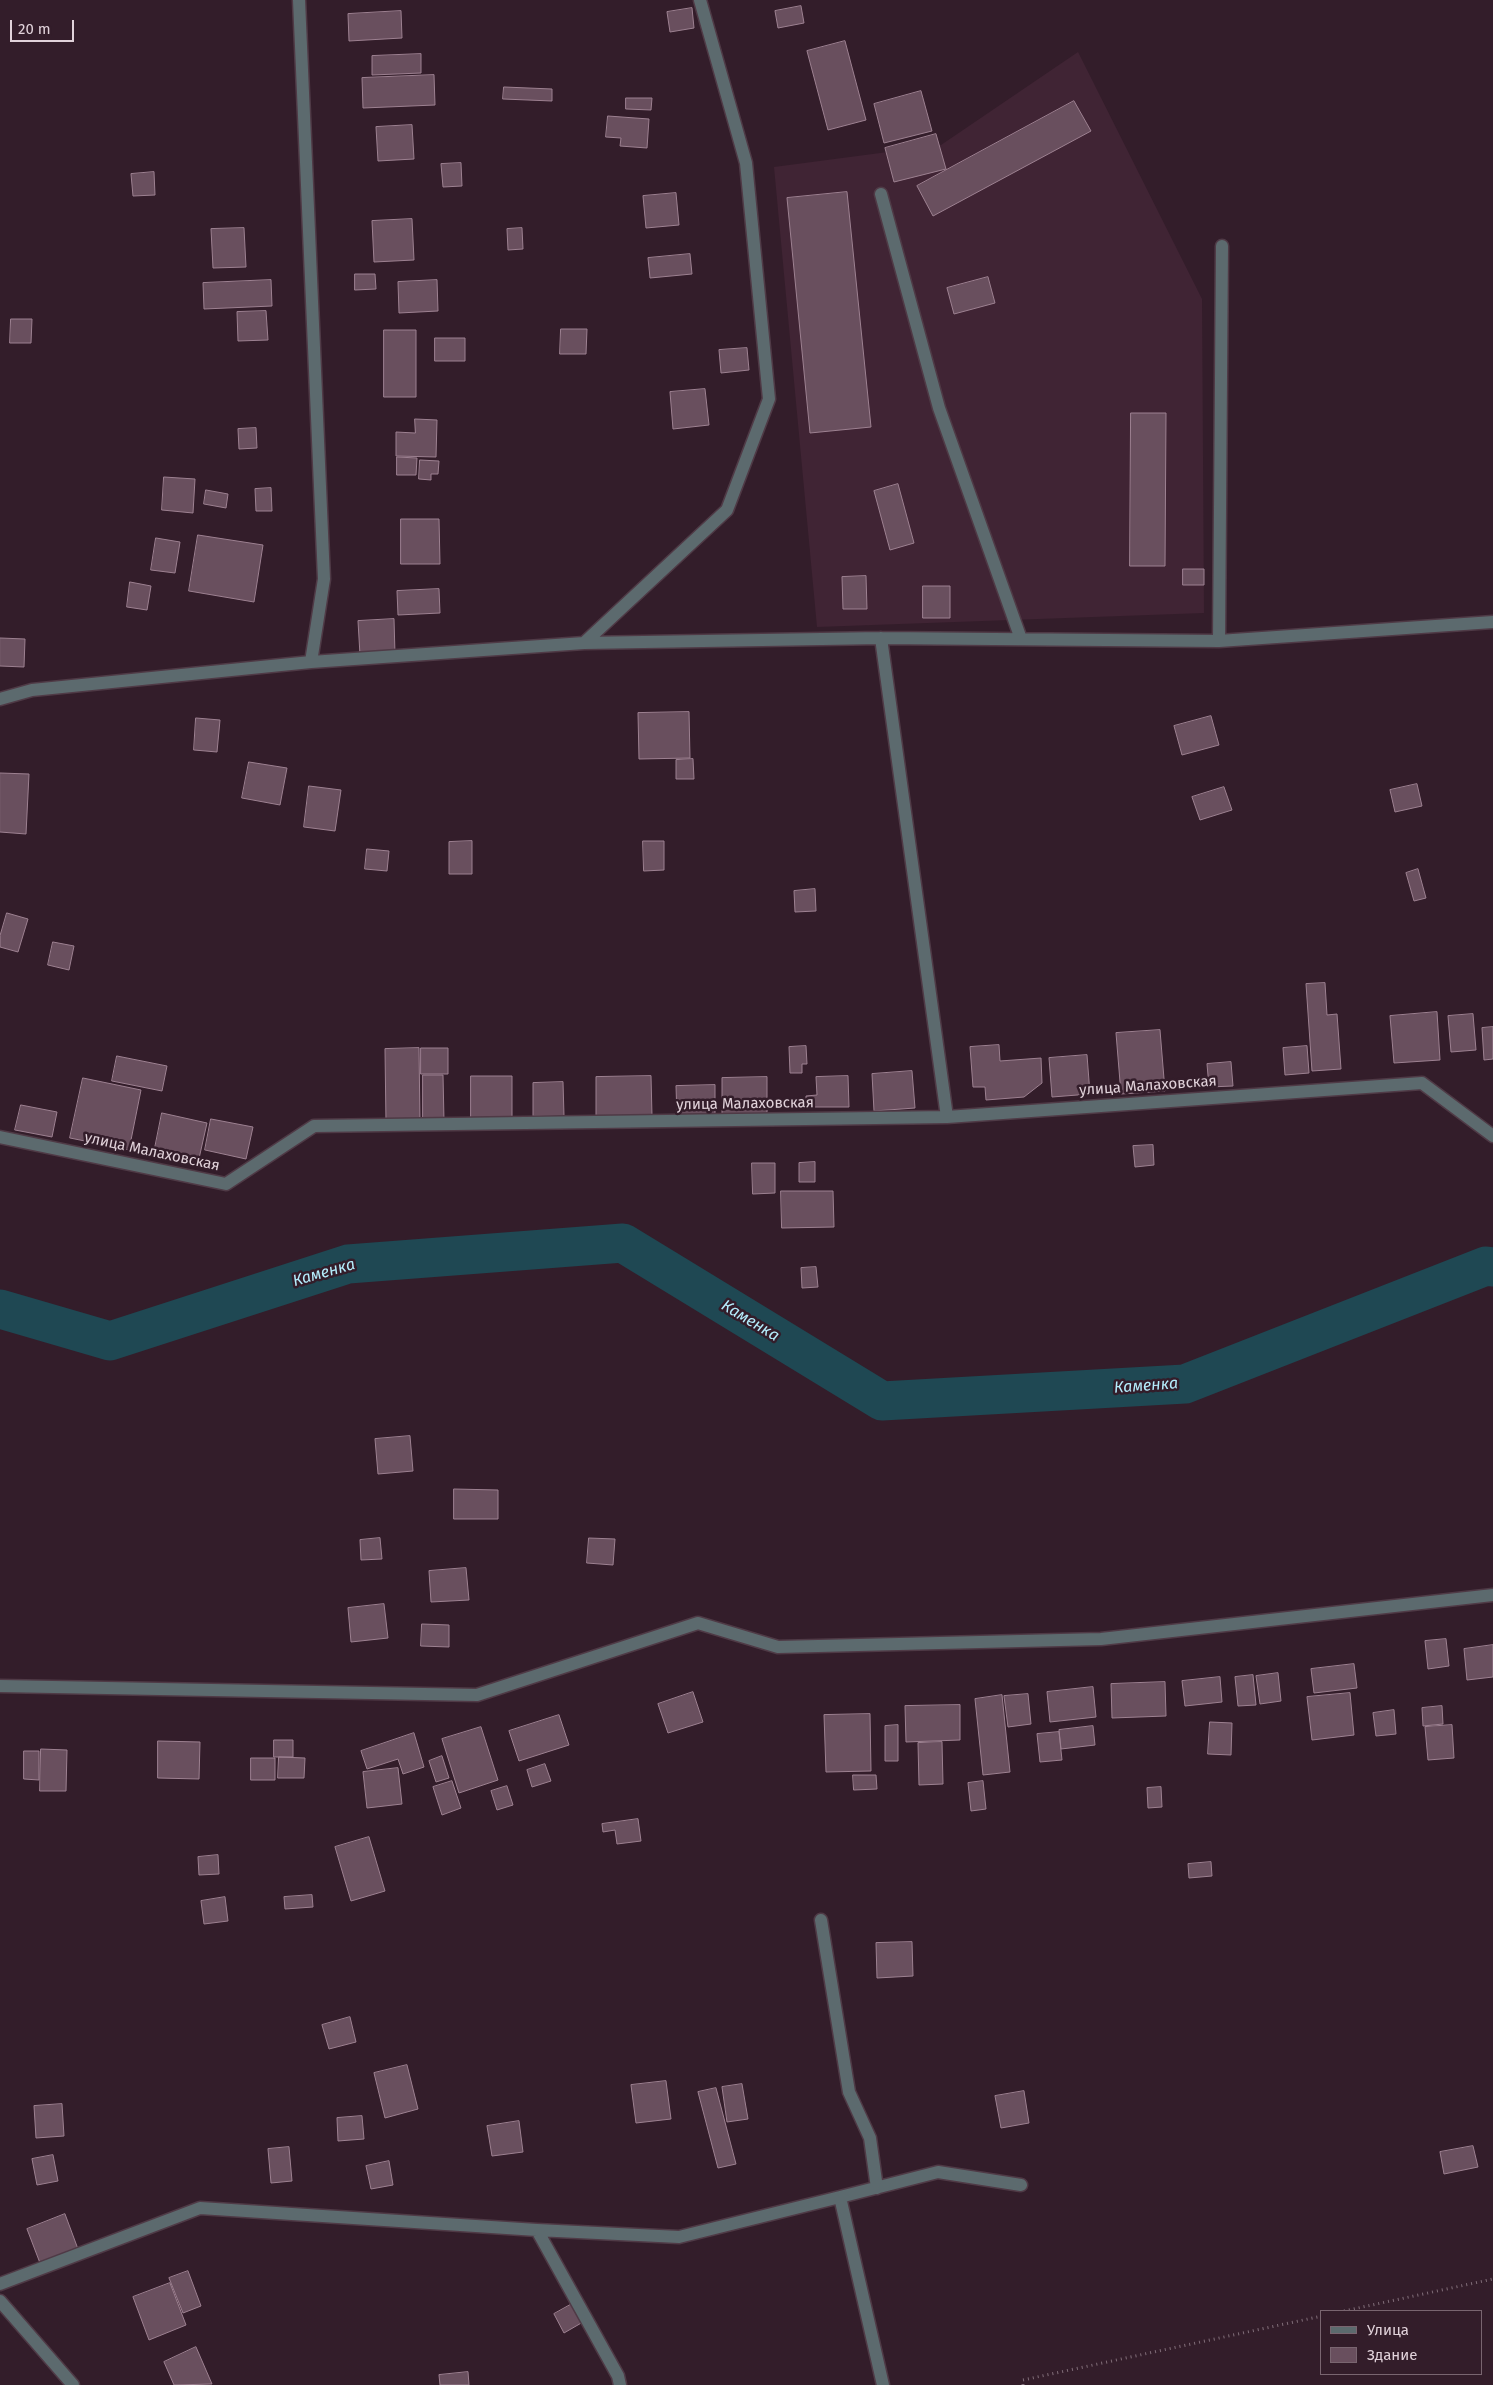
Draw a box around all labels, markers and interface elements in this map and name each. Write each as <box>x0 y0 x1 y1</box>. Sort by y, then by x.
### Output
scale bar <box>12 10 76 42</box>
text: 20 m <box>18 20 51 38</box>
street label: улица Малаховская <box>1079 1072 1217 1100</box>
street label: улица Малаховская <box>676 1094 814 1114</box>
street label: улица Малаховская <box>83 1129 221 1175</box>
water label: Каменка <box>291 1255 357 1291</box>
water label: Каменка <box>718 1296 782 1346</box>
water label: Каменка <box>1113 1374 1179 1398</box>
legend <box>1320 2310 1483 2375</box>
text: Улица <box>1367 2321 1409 2339</box>
text: Здание <box>1367 2346 1417 2364</box>

